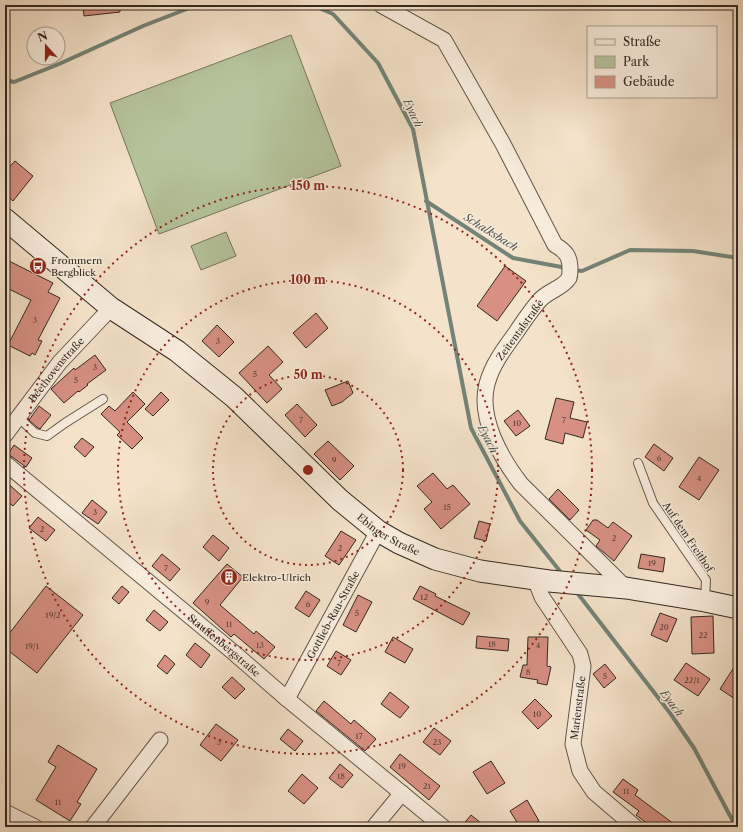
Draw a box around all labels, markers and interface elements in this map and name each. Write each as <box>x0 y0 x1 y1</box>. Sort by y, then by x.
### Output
north arrow <box>26 26 66 66</box>
legend <box>587 26 717 98</box>
text: N <box>35 28 50 45</box>
text: Straße <box>623 34 661 49</box>
text: Park <box>623 54 650 69</box>
text: Gebäude <box>623 74 675 89</box>
water label: Eyach <box>400 95 426 130</box>
text: 150 m <box>291 178 325 193</box>
water label: Schalksbach <box>460 209 521 254</box>
place label: Frommern Bergblick <box>51 254 103 279</box>
bus stop icon: Frommern Bergblick <box>28 256 48 276</box>
text: 100 m <box>290 272 326 287</box>
street label: Zeitentalstraße <box>493 297 547 363</box>
house number: 3 <box>33 315 37 325</box>
street label: Beethovenstraße <box>25 334 87 405</box>
house number: 3 <box>216 336 220 346</box>
house number: 3 <box>93 362 97 372</box>
text: 50 m <box>293 367 323 382</box>
house number: 5 <box>253 369 257 379</box>
house number: 5 <box>74 375 78 385</box>
house number: 7 <box>299 415 303 425</box>
house number: 7 <box>562 415 566 425</box>
house number: 10 <box>513 418 521 428</box>
water label: Eyach <box>474 421 501 456</box>
house number: 6 <box>657 453 662 463</box>
house number: 9 <box>332 455 337 465</box>
centre of rings <box>301 463 315 477</box>
house number: 4 <box>697 473 702 483</box>
street label: Auf dem Freithof <box>659 499 717 576</box>
house number: 15 <box>443 502 451 512</box>
house number: 3 <box>93 507 97 517</box>
street label: Ebinger Straße <box>355 510 422 558</box>
house number: 2 <box>40 524 45 534</box>
house number: 2 <box>612 533 617 543</box>
house number: 2 <box>338 543 343 553</box>
house number: 19 <box>648 558 656 568</box>
house number: 7 <box>164 563 168 573</box>
building icon: Elektro-Ulrich <box>219 567 239 587</box>
street label: Gottlieb-Rau-Straße <box>304 568 362 661</box>
place label: Elektro-Ulrich <box>242 571 312 584</box>
house number: 12 <box>420 592 428 602</box>
house number: 9 <box>205 597 210 607</box>
house number: 6 <box>306 599 311 609</box>
house number: 5 <box>355 608 359 618</box>
house number: 19/2 <box>45 610 61 620</box>
street label: Stauffenbergstraße <box>185 611 263 680</box>
house number: 11 <box>226 619 233 629</box>
house number: 20 <box>659 622 669 632</box>
house number: 22 <box>698 630 708 640</box>
house number: 18 <box>488 639 496 649</box>
house number: 13 <box>256 640 264 650</box>
house number: 4 <box>536 640 541 650</box>
house number: 19/1 <box>25 641 40 651</box>
house number: 7 <box>337 658 341 668</box>
house number: 8 <box>526 667 531 677</box>
house number: 5 <box>603 671 607 681</box>
street label: Marienstraße <box>568 675 588 741</box>
house number: 22/1 <box>684 675 700 685</box>
water label: Eyach <box>657 686 687 719</box>
house number: 10 <box>533 709 541 719</box>
house number: 17 <box>355 731 363 741</box>
house number: 3 <box>217 737 221 747</box>
house number: 23 <box>432 737 442 747</box>
house number: 19 <box>398 761 406 771</box>
house number: 18 <box>337 771 345 781</box>
house number: 21 <box>423 781 432 791</box>
house number: 11 <box>623 786 630 796</box>
house number: 11 <box>55 797 62 807</box>

